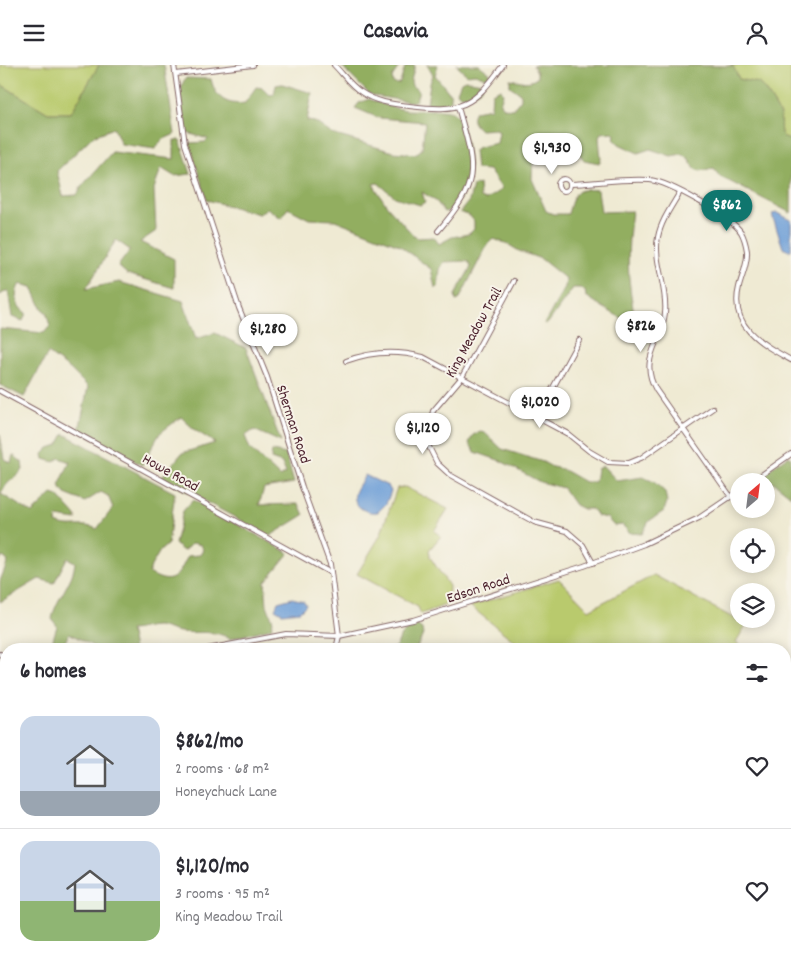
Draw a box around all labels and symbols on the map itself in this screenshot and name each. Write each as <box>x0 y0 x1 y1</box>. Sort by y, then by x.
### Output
pin: $1,930 <box>511 133 593 175</box>
pin: $862 <box>697 189 757 232</box>
street label: King Meadow Trail <box>441 283 509 382</box>
pin: $826 <box>611 311 671 353</box>
pin: $1,280 <box>227 313 309 356</box>
street label: Sherman Road <box>269 383 315 467</box>
pin: $1,020 <box>499 387 581 429</box>
pin: $1,120 <box>382 413 464 455</box>
street label: Howe Road <box>138 449 203 498</box>
north arrow <box>730 473 775 517</box>
street label: Edson Road <box>444 569 513 610</box>

